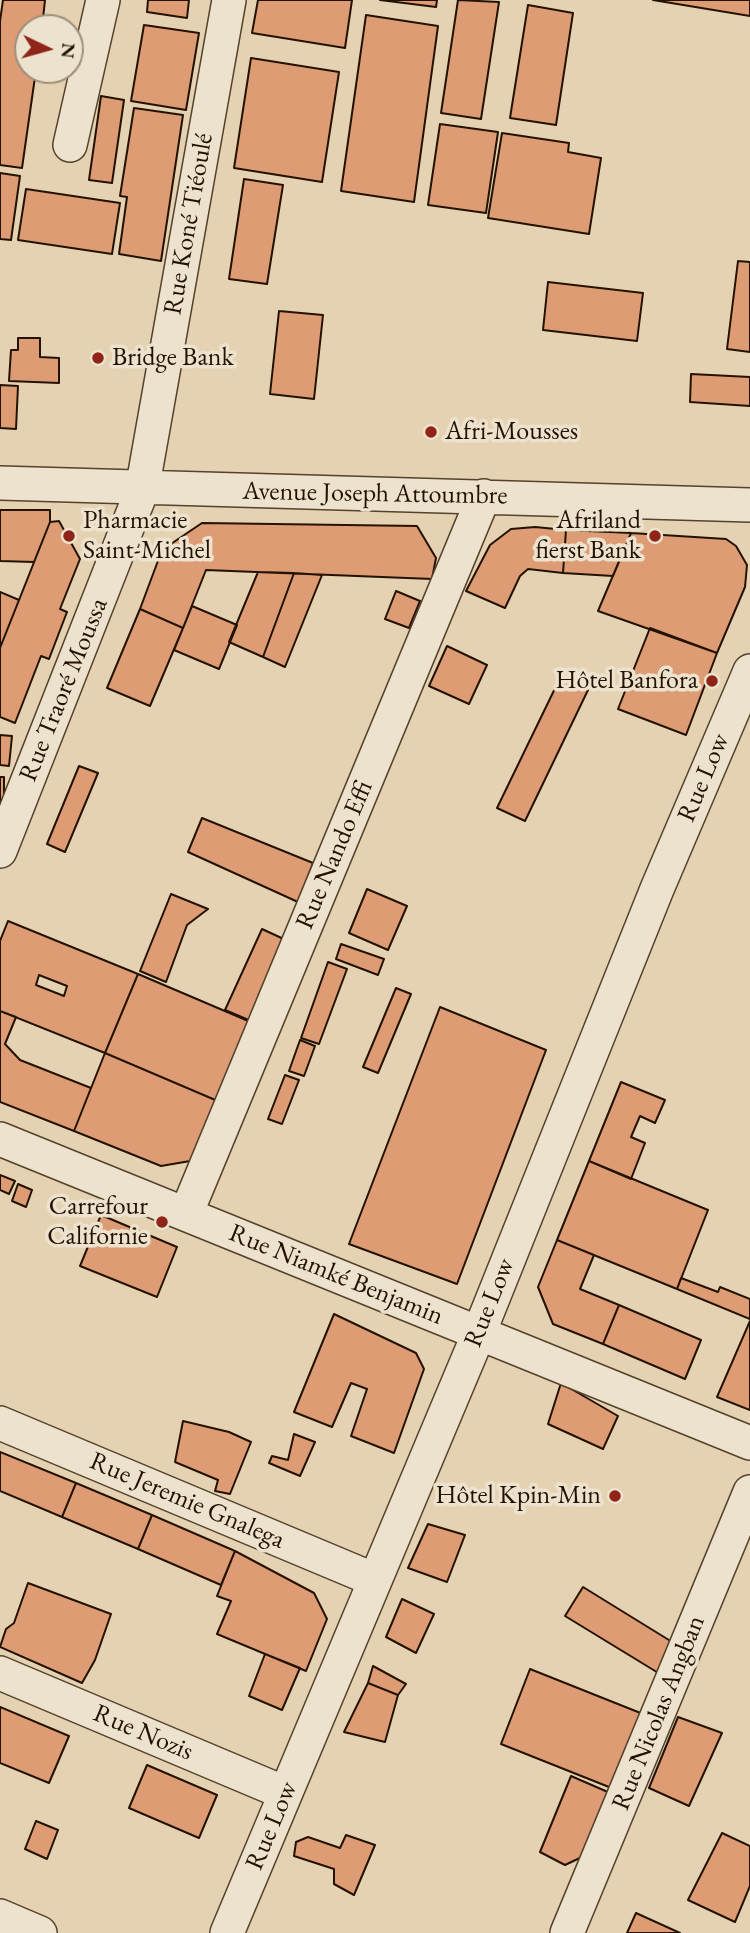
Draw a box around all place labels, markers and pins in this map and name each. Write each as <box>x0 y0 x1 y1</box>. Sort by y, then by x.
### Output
place label: Bridge Bank <box>112 342 234 374</box>
marker: Bridge Bank <box>90 350 106 366</box>
place label: Afri-Mousses <box>445 416 578 448</box>
marker: Afri-Mousses <box>423 424 439 440</box>
place label: Pharmacie Saint-Michel <box>83 505 211 566</box>
place label: Afriland fierst Bank <box>535 505 641 566</box>
marker: Pharmacie Saint-Michel <box>61 528 77 544</box>
marker: Afriland fierst Bank <box>647 528 663 544</box>
place label: Hôtel Banfora <box>555 665 698 697</box>
marker: Hôtel Banfora <box>704 673 720 689</box>
place label: Carrefour Californie <box>47 1191 148 1252</box>
marker: Carrefour Californie <box>154 1214 170 1230</box>
place label: Hôtel Kpin-Min <box>435 1480 601 1512</box>
marker: Hôtel Kpin-Min <box>607 1488 623 1504</box>

